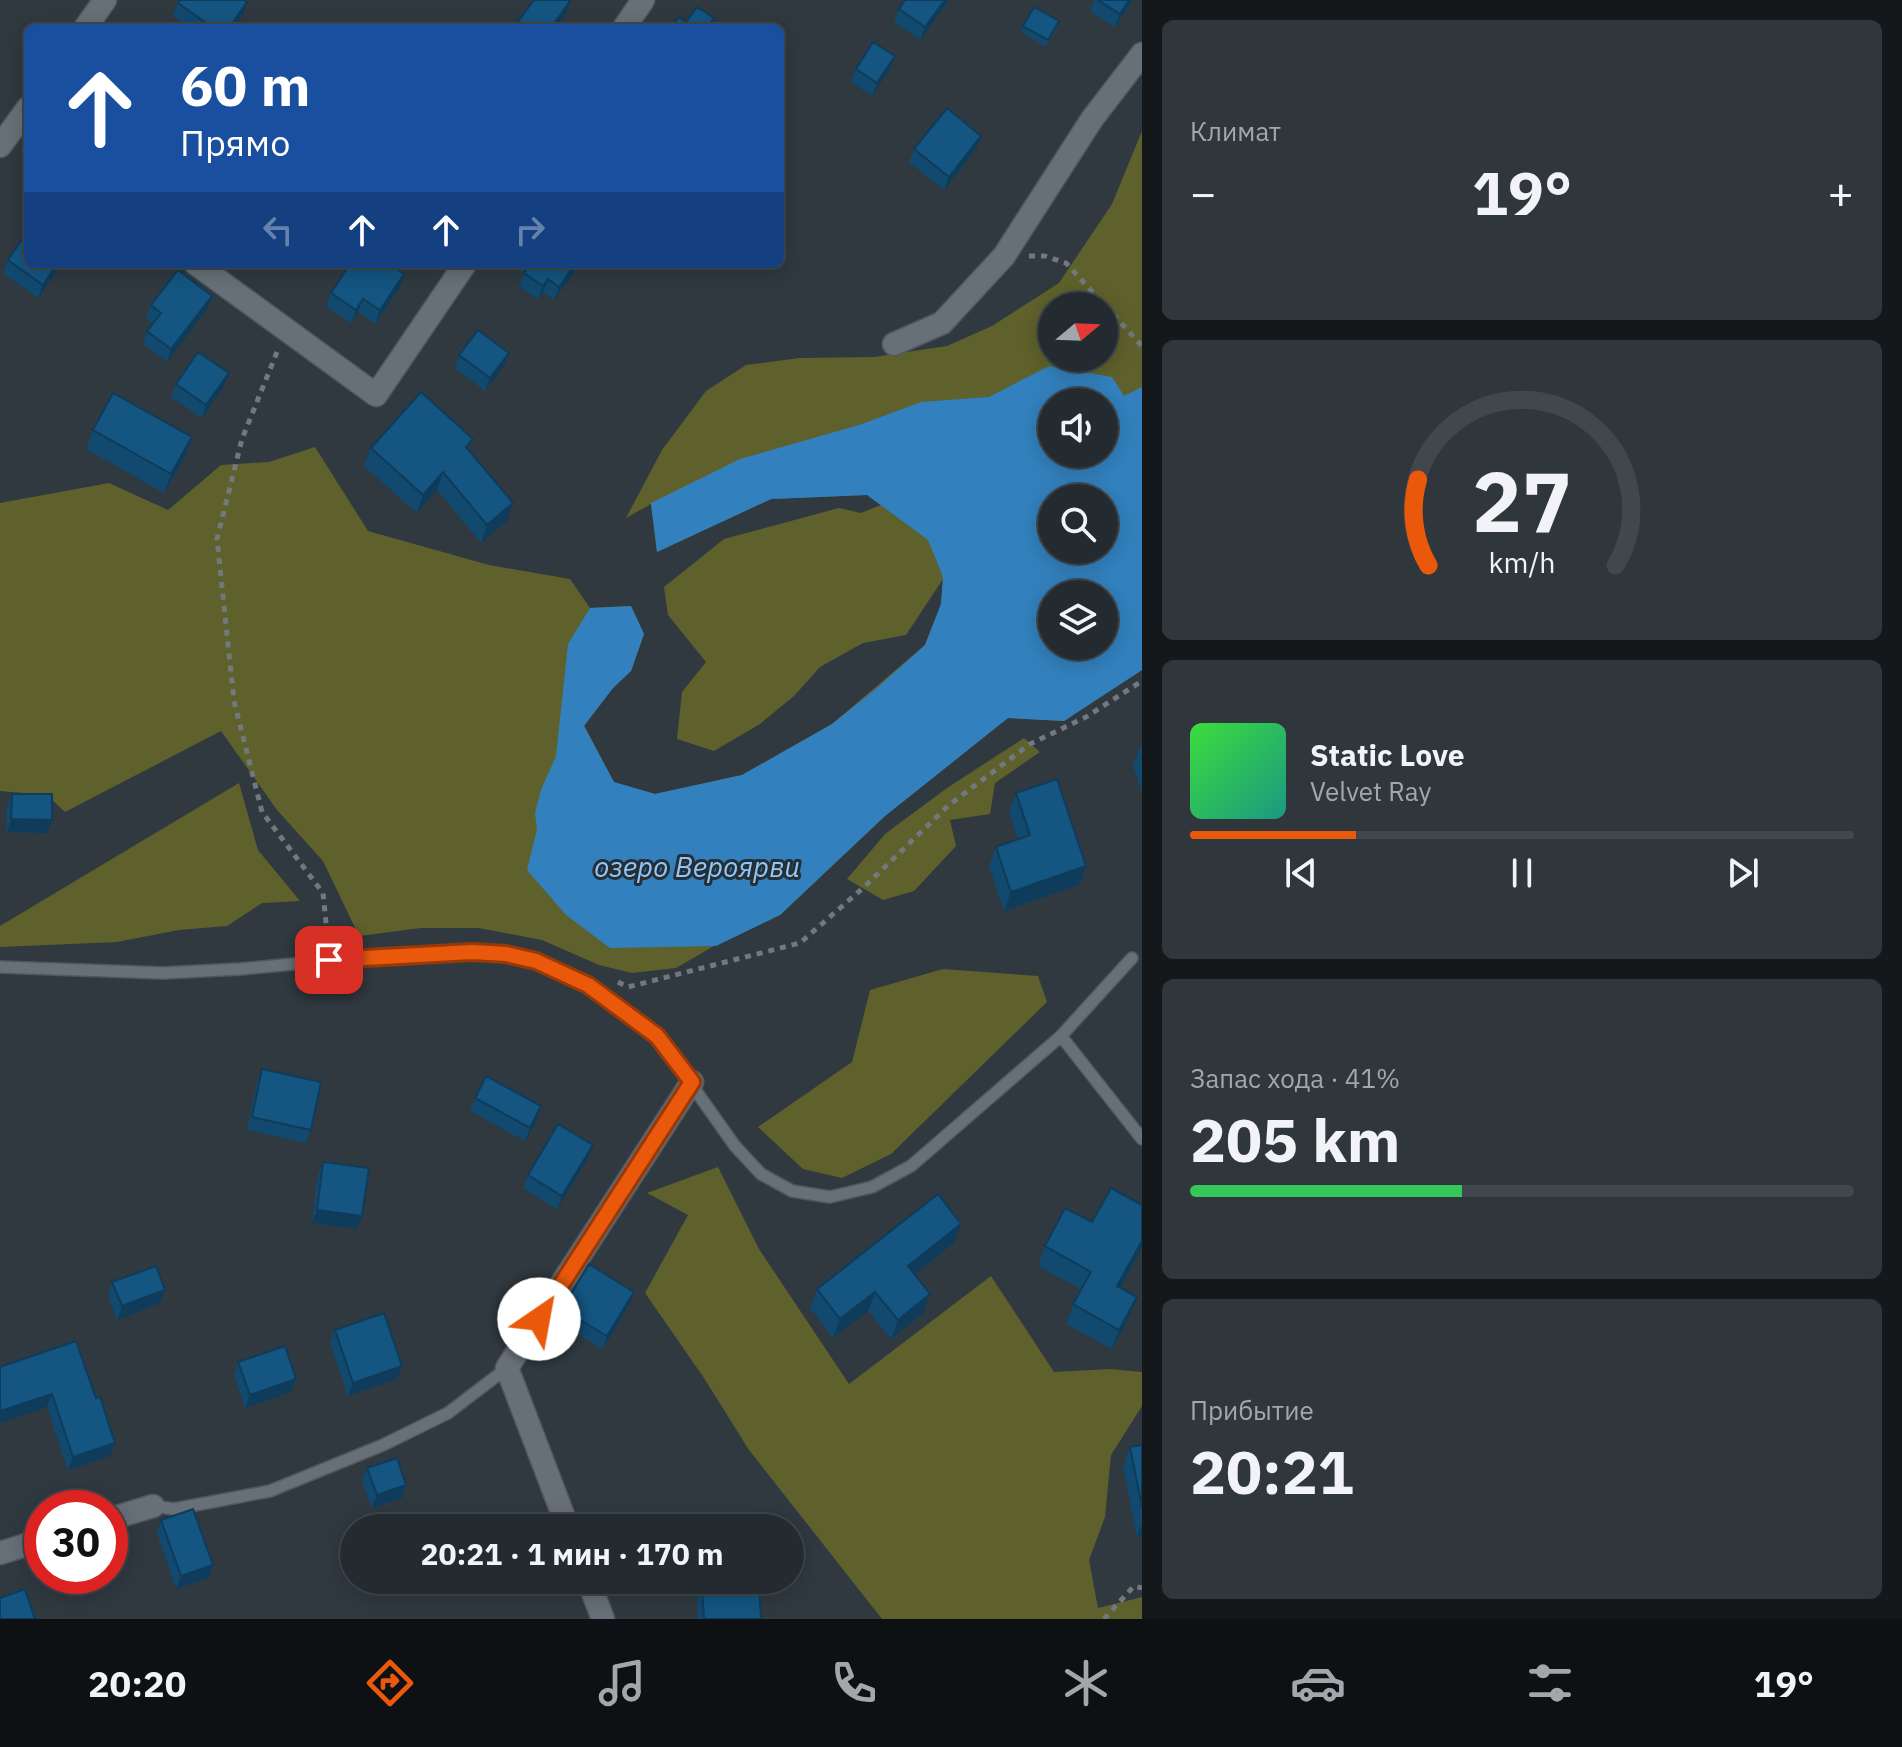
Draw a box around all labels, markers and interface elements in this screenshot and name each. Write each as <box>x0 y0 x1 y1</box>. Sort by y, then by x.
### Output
text: 60 m <box>180 49 310 121</box>
icon: ahead <box>48 56 152 160</box>
text: Климат <box>1190 114 1281 148</box>
text: Прямо <box>180 119 290 166</box>
text: 19° <box>1472 153 1572 232</box>
text: − <box>1190 164 1216 221</box>
text: + <box>1828 164 1854 221</box>
icon: left <box>256 208 300 252</box>
icon: ahead <box>340 208 384 252</box>
icon: ahead <box>424 208 468 252</box>
icon: right <box>508 208 552 252</box>
north arrow <box>1038 292 1118 372</box>
map controls <box>1038 292 1118 660</box>
button: sound <box>1038 388 1118 468</box>
text: 27 <box>1472 446 1572 554</box>
button: search <box>1038 484 1118 564</box>
text: km/h <box>1488 544 1556 581</box>
button: layers <box>1038 580 1118 660</box>
text: Static Love <box>1310 735 1465 774</box>
text: Velvet Ray <box>1310 774 1431 808</box>
water label: озеро Вероярви <box>594 848 800 885</box>
icon: previous <box>1279 851 1323 895</box>
icon: pause <box>1500 851 1544 895</box>
icon: next <box>1721 851 1765 895</box>
pin <box>295 926 363 994</box>
icon: arrive <box>307 938 351 982</box>
text: Запас хода · 41% <box>1190 1061 1400 1095</box>
text: 205 km <box>1190 1100 1400 1179</box>
position arrow <box>497 1277 581 1361</box>
text: Прибытие <box>1190 1393 1314 1427</box>
text: 20:21 <box>1190 1432 1354 1511</box>
speed limit sign: 30 <box>24 1490 128 1594</box>
text: 20:21 · 1 мин · 170 m <box>420 1534 724 1573</box>
icon: directions <box>362 1655 418 1711</box>
icon: music <box>594 1655 650 1711</box>
icon: phone <box>826 1655 882 1711</box>
icon: climate <box>1058 1655 1114 1711</box>
icon: car <box>1290 1655 1346 1711</box>
icon: filters <box>1522 1655 1578 1711</box>
text: 20:20 <box>88 1660 186 1707</box>
text: 19° <box>1754 1660 1814 1707</box>

